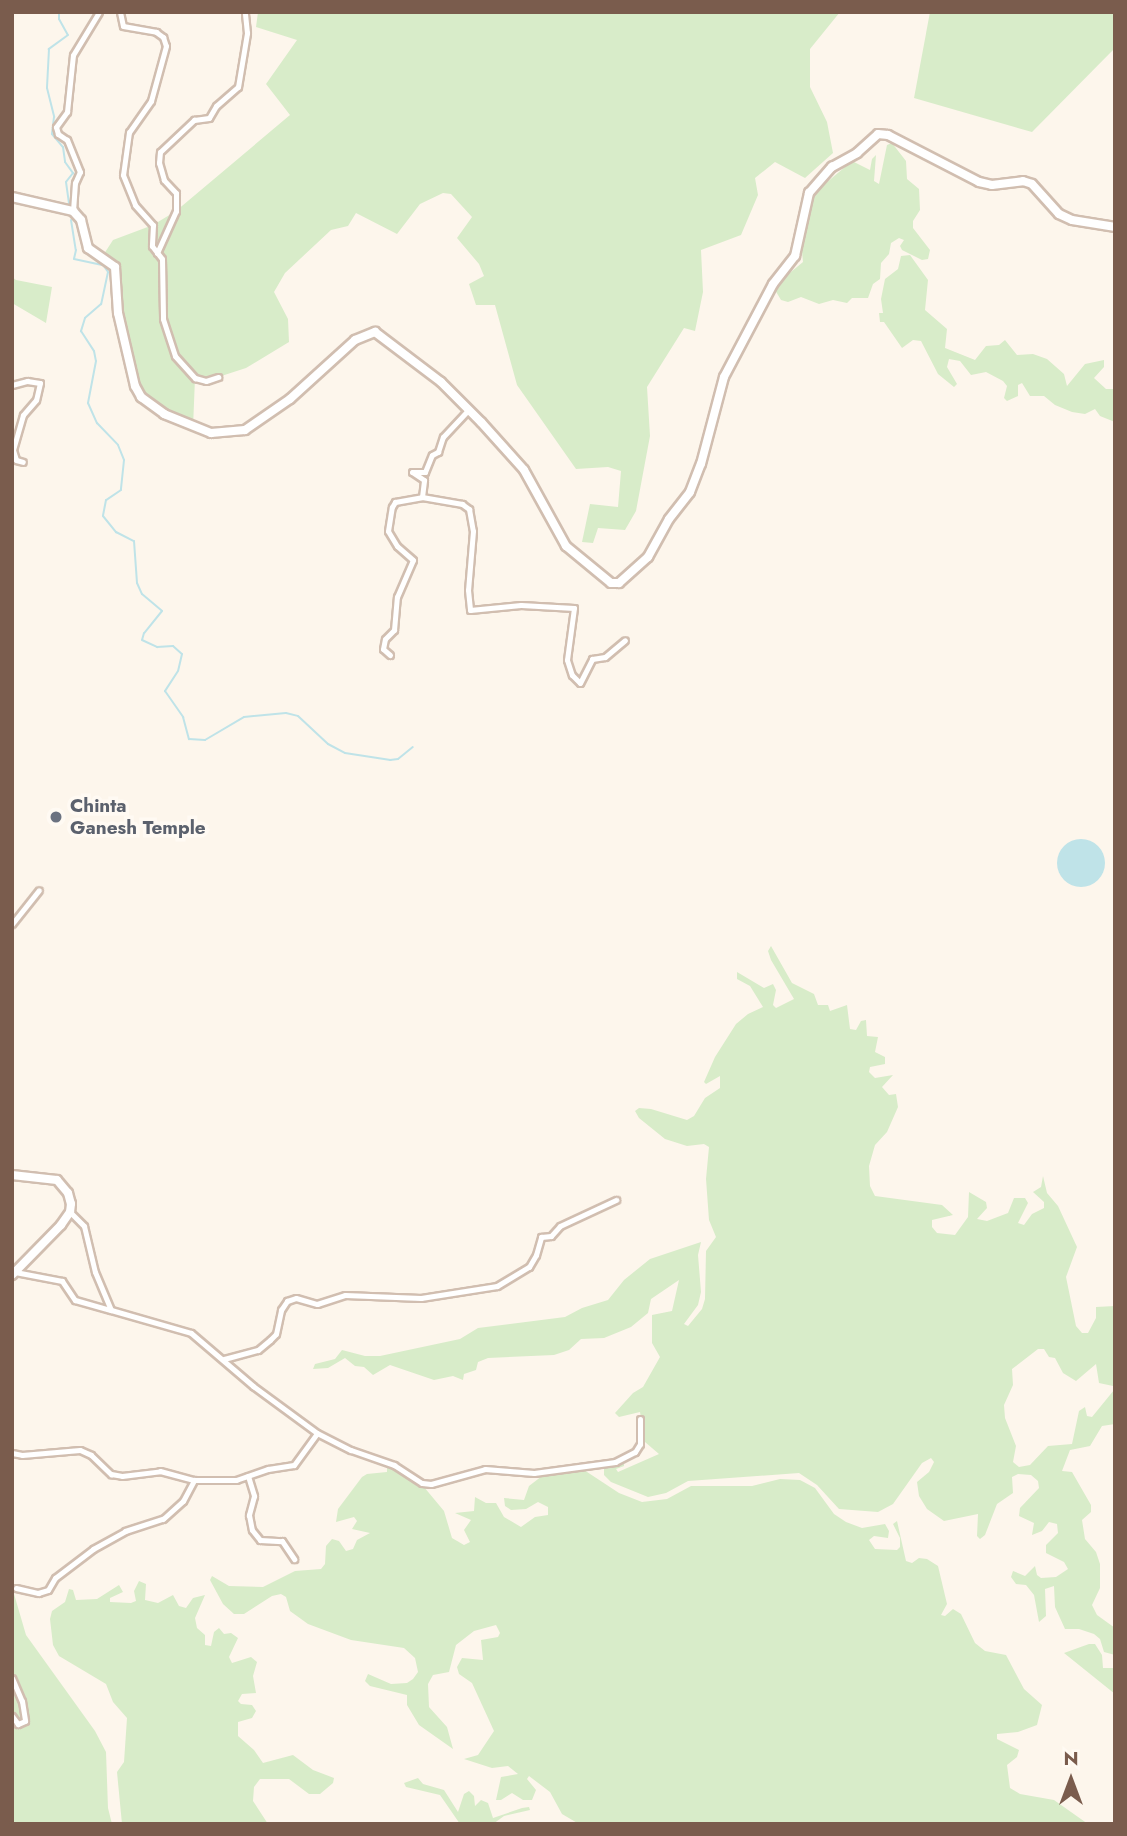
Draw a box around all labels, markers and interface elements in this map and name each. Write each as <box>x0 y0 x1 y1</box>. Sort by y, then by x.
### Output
place label: Chinta Ganesh Temple <box>70 795 206 839</box>
marker: Chinta Ganesh Temple <box>48 809 64 825</box>
north arrow <box>1036 1745 1106 1815</box>
text: N <box>1063 1745 1079 1772</box>

